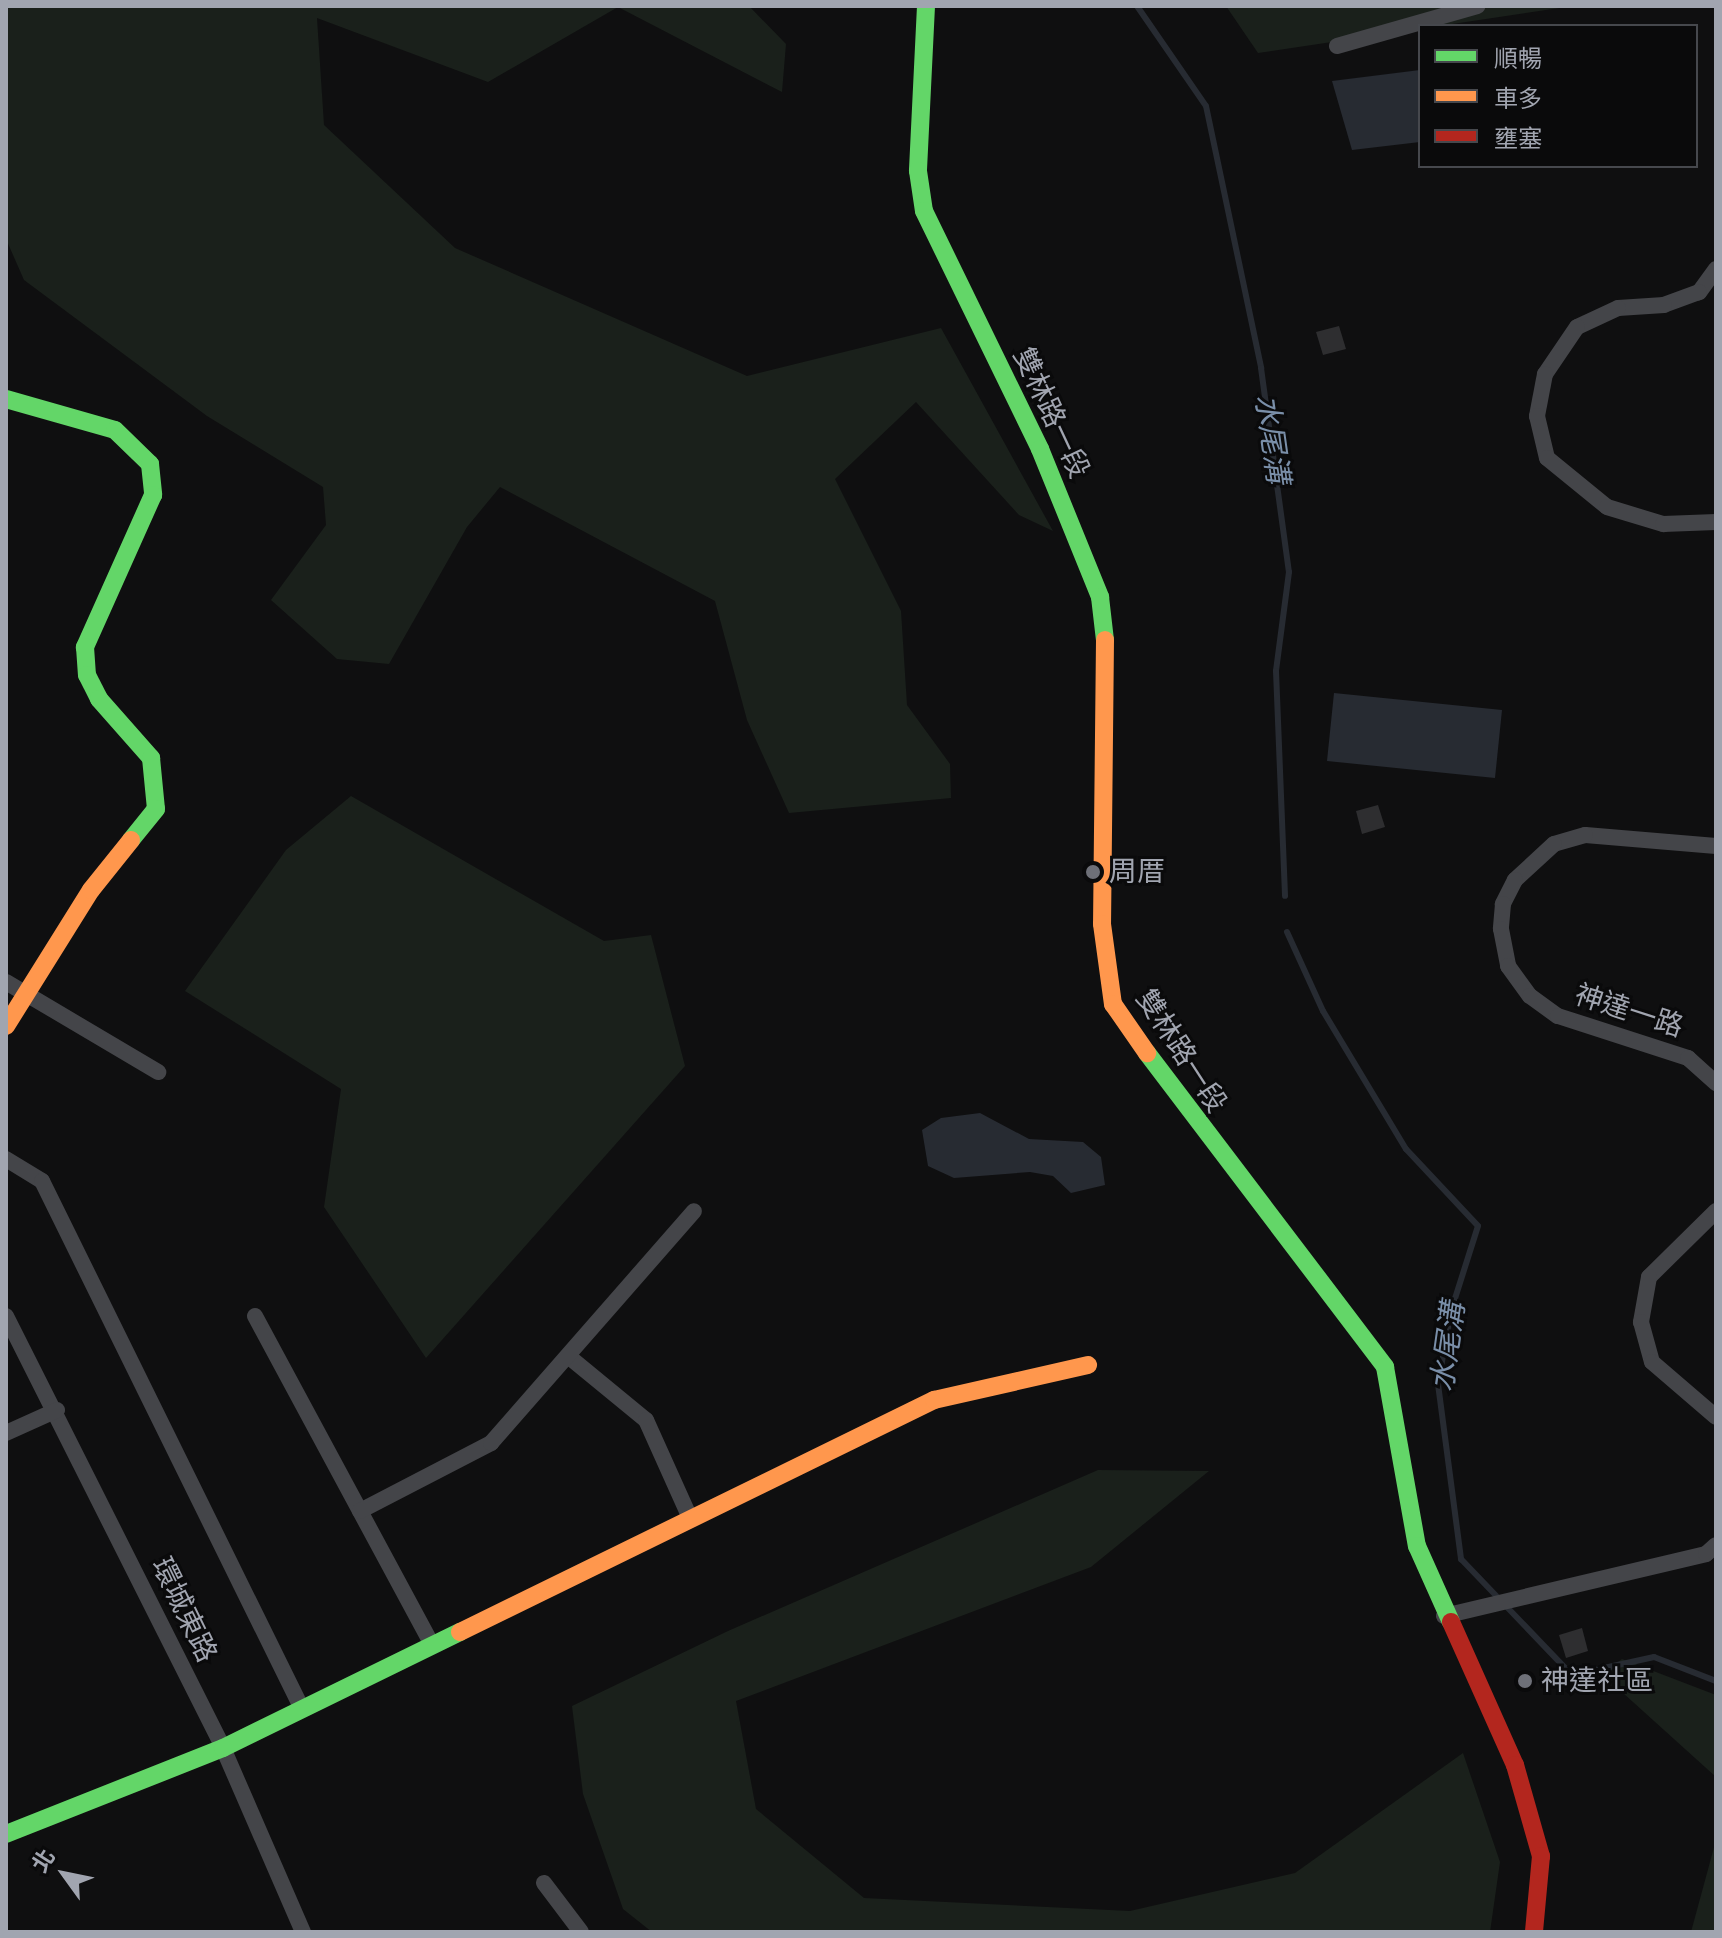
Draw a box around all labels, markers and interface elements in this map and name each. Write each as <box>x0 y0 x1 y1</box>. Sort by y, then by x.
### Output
legend <box>1418 24 1698 168</box>
text: 順暢 <box>1494 45 1542 74</box>
text: 車多 <box>1494 85 1542 114</box>
text: 壅塞 <box>1494 125 1542 154</box>
street label: 雙林路一段 <box>1006 342 1096 484</box>
water label: 水尾溝 <box>1247 392 1295 486</box>
place label: 周厝 <box>1109 855 1165 889</box>
marker: 周厝 <box>1084 863 1102 881</box>
street label: 神達一路 <box>1571 978 1687 1044</box>
street label: 雙林路一段 <box>1129 983 1233 1119</box>
water label: 水尾溝 <box>1425 1300 1473 1394</box>
street label: 環城東路 <box>144 1552 224 1668</box>
place label: 神達社區 <box>1541 1664 1653 1698</box>
marker: 神達社區 <box>1516 1672 1534 1690</box>
north arrow <box>24 1834 104 1914</box>
text: 北 <box>27 1845 61 1877</box>

